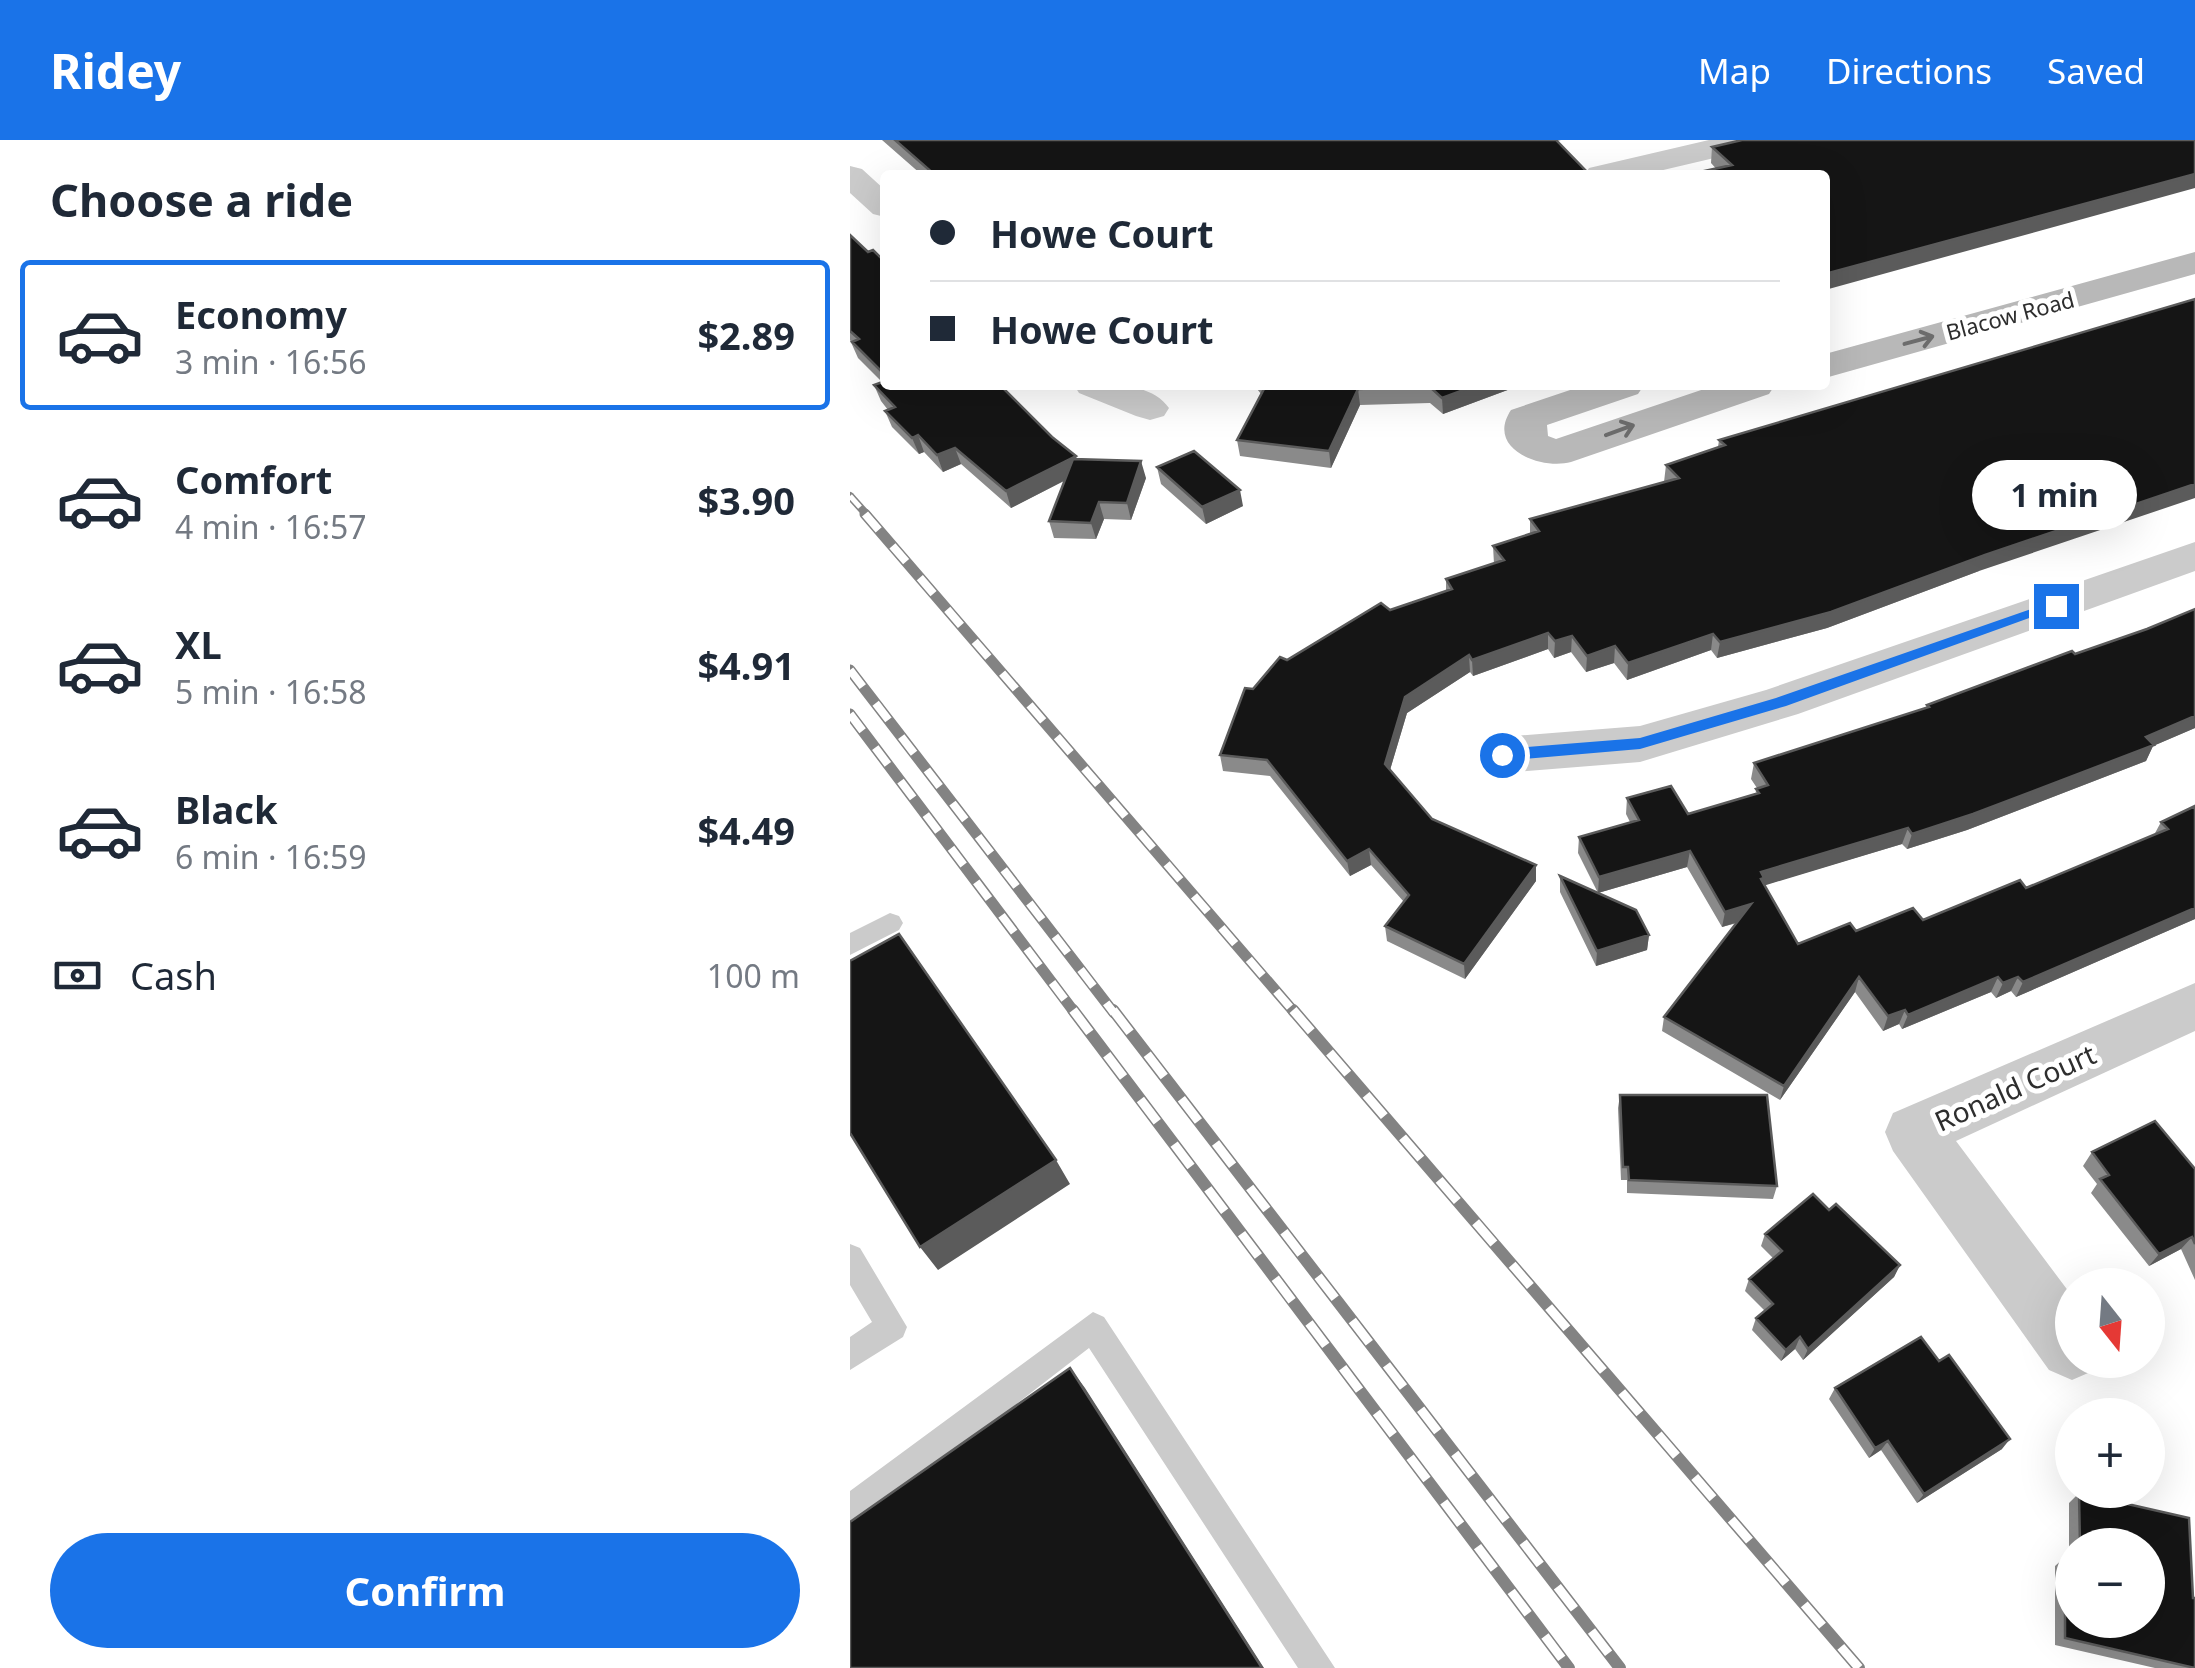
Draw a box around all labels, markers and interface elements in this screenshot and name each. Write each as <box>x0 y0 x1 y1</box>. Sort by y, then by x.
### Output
text: Ridey <box>50 38 181 103</box>
text: Map <box>1698 47 1771 94</box>
text: Directions <box>1826 47 1992 94</box>
text: Saved <box>2047 47 2145 94</box>
text: Choose a ride <box>50 169 353 230</box>
text: Howe Court <box>990 207 1213 259</box>
street label: Blacow Road <box>1943 283 2077 347</box>
text: Economy <box>175 288 347 340</box>
icon: car <box>55 290 145 380</box>
text: Howe Court <box>990 303 1213 355</box>
text: $2.89 <box>697 309 795 361</box>
one-way arrow <box>1903 329 1934 348</box>
text: 3 min · 16:56 <box>175 340 367 383</box>
one-way arrow <box>1603 420 1634 438</box>
text: Comfort <box>175 453 332 505</box>
icon: car <box>55 455 145 545</box>
callout: 1 min <box>1974 461 2138 531</box>
text: 1 min <box>2010 473 2099 516</box>
text: $3.90 <box>697 474 795 526</box>
text: 4 min · 16:57 <box>175 505 367 548</box>
route end <box>2034 584 2079 629</box>
text: XL <box>175 618 222 670</box>
icon: car <box>55 620 145 710</box>
text: $4.91 <box>697 639 795 691</box>
text: 5 min · 16:58 <box>175 670 367 713</box>
route start <box>1480 733 1525 778</box>
text: Black <box>175 783 278 835</box>
icon: car <box>55 785 145 875</box>
text: $4.49 <box>697 804 795 856</box>
text: 6 min · 16:59 <box>175 835 367 878</box>
icon: cash <box>50 948 105 1003</box>
text: Cash <box>130 949 217 1001</box>
text: 100 m <box>707 954 800 997</box>
street label: Ronald Court <box>1928 1035 2102 1139</box>
north arrow <box>2055 1268 2165 1378</box>
map controls <box>2055 1268 2165 1638</box>
button: + <box>2055 1398 2165 1508</box>
button: − <box>2055 1528 2165 1638</box>
button: Confirm <box>50 1533 800 1648</box>

